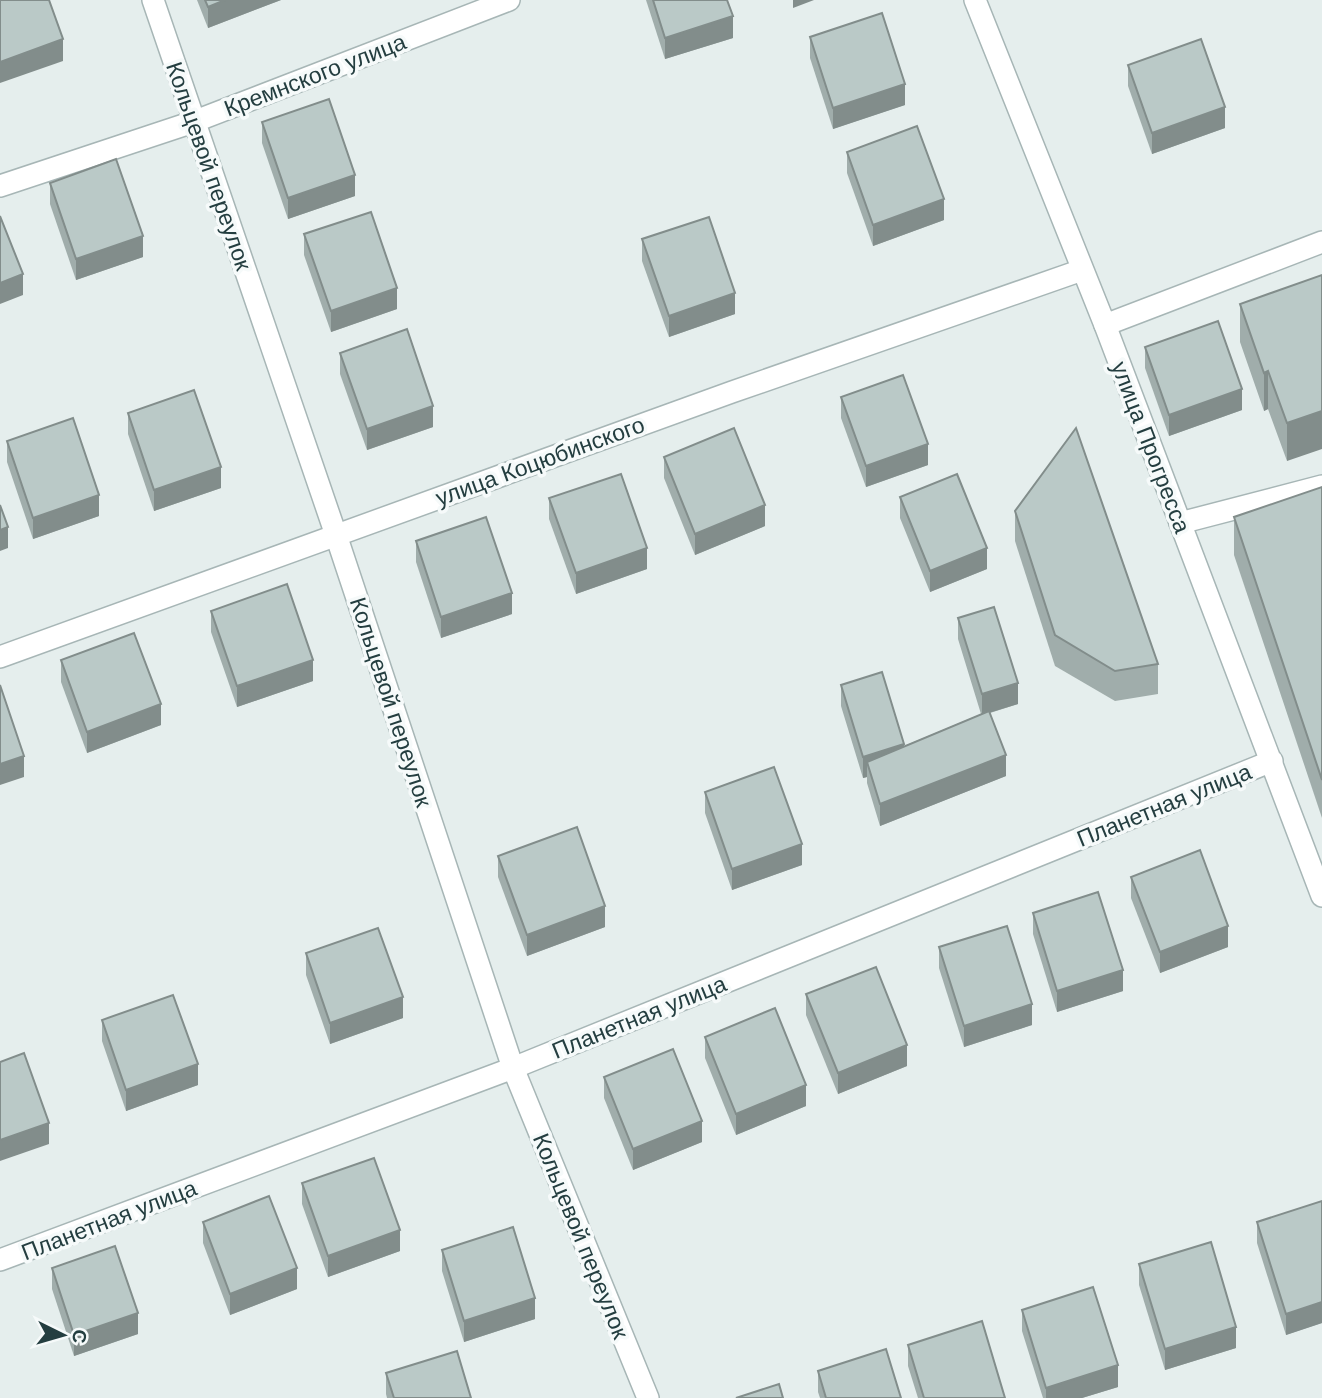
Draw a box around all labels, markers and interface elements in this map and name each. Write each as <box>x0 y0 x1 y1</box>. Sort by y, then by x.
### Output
street label: Кремнского улица <box>221 28 410 122</box>
street label: Кольцевой переулок <box>161 58 257 275</box>
street label: улица Прогресса <box>1106 358 1196 537</box>
street label: улица Коцюбинского <box>432 411 648 511</box>
street label: Кольцевой переулок <box>345 594 437 811</box>
street label: Планетная улица <box>1073 758 1255 852</box>
street label: Планетная улица <box>548 970 730 1064</box>
street label: Кольцевой переулок <box>528 1130 634 1343</box>
street label: Планетная улица <box>18 1175 200 1265</box>
north arrow <box>28 1300 98 1370</box>
text: С <box>68 1329 90 1344</box>

